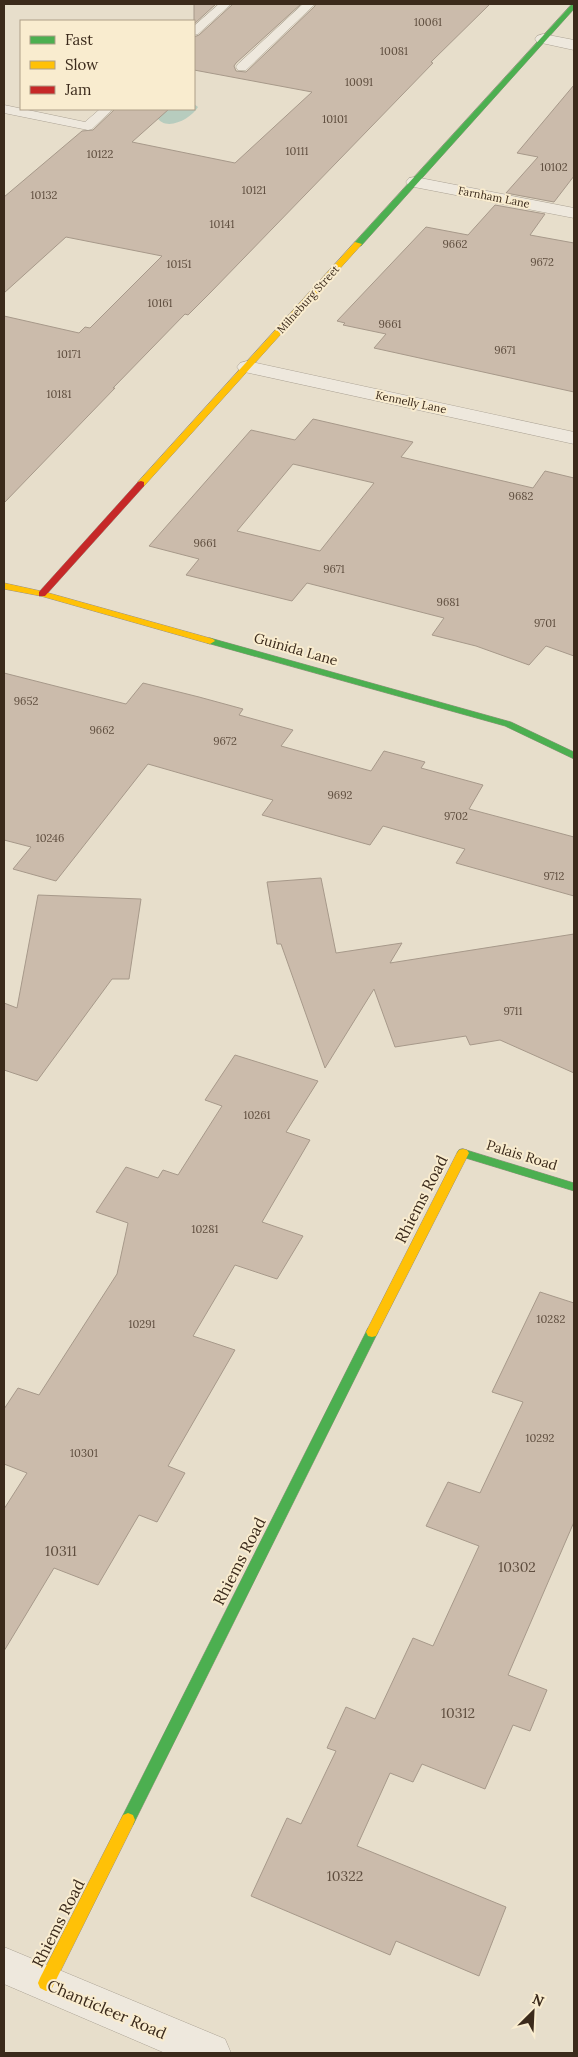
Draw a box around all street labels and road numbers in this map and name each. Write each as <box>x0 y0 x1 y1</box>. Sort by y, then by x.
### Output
street label: Farnham Lane <box>457 183 531 211</box>
street label: Milneburg Street <box>274 262 343 336</box>
street label: Kennelly Lane <box>374 388 448 416</box>
street label: Guinida Lane <box>252 628 340 670</box>
street label: Palais Road <box>484 1136 560 1174</box>
street label: Rhiems Road <box>390 1151 452 1246</box>
street label: Rhiems Road <box>208 1513 270 1608</box>
street label: Rhiems Road <box>27 1875 89 1970</box>
street label: Chanticleer Road <box>44 1975 170 2043</box>

